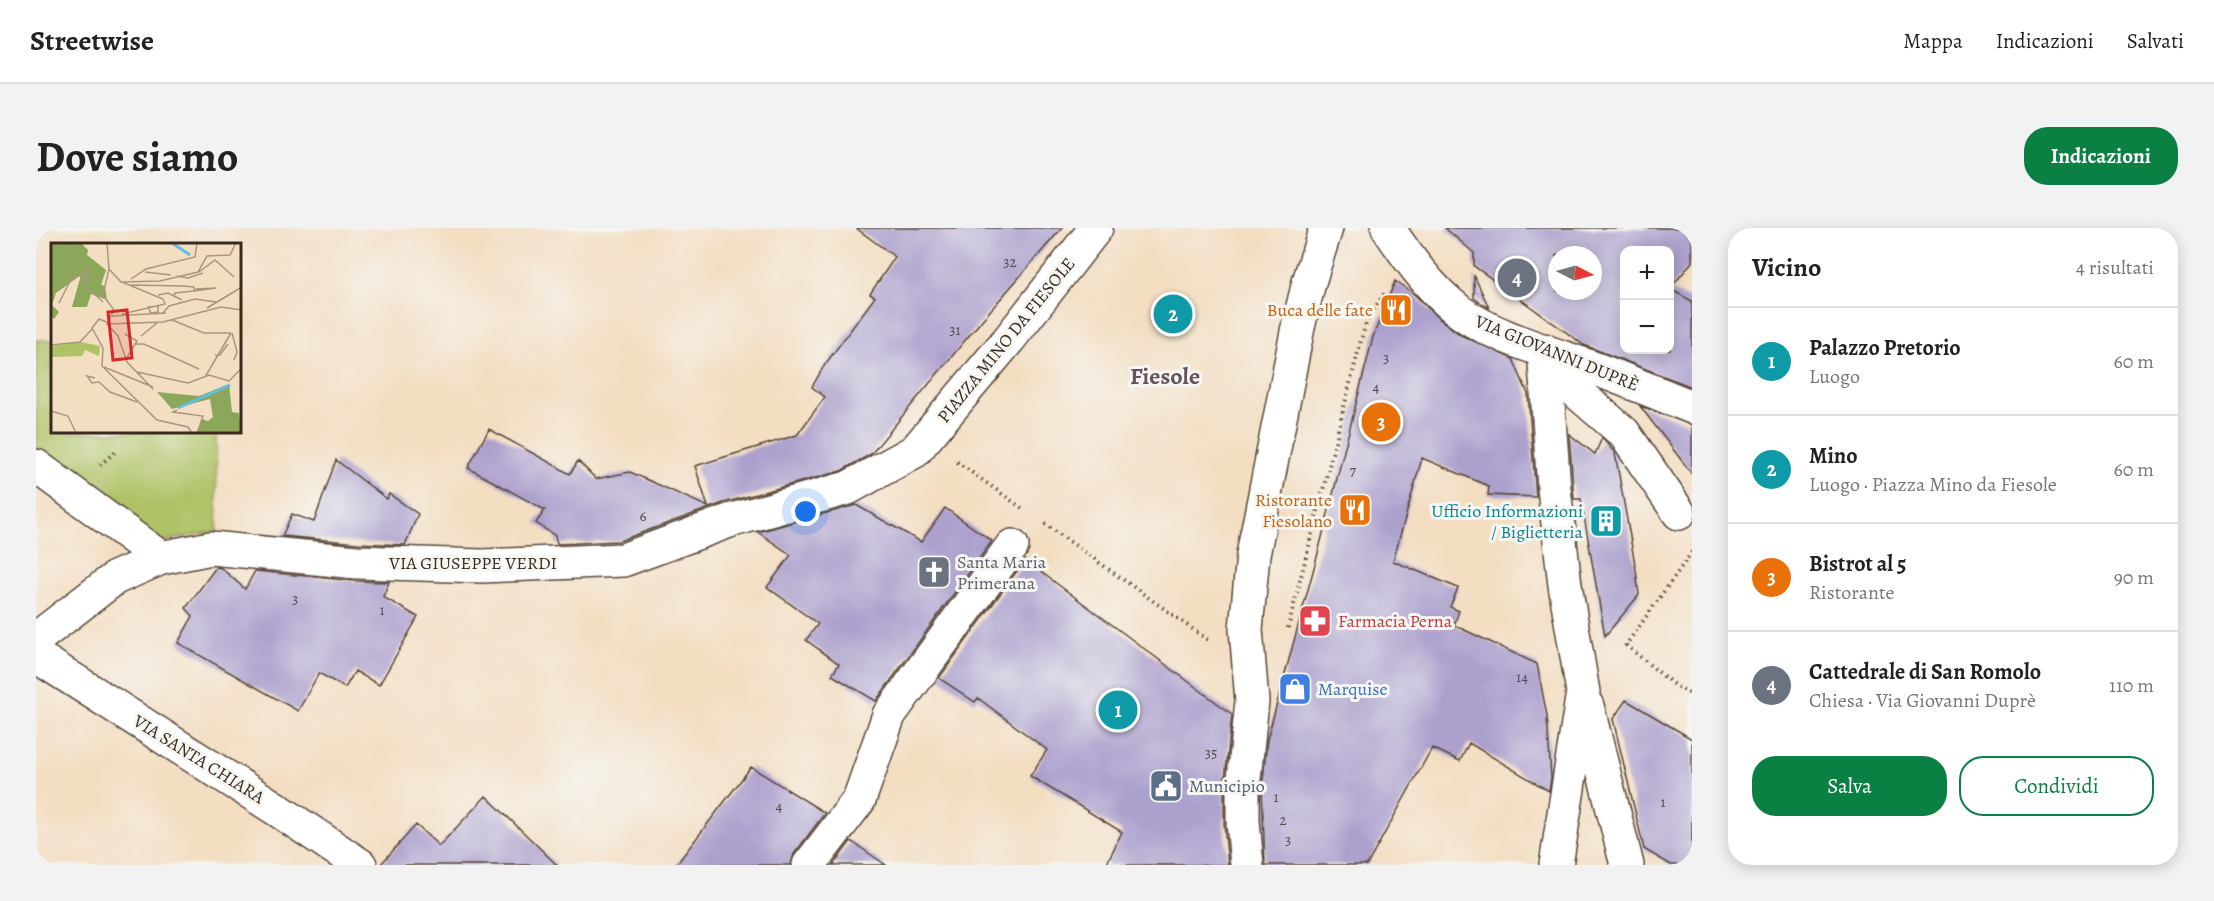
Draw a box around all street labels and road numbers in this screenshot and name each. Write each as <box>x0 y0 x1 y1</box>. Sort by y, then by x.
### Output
street label: PIAZZA MINO DA FIESOLE <box>932 252 1080 428</box>
street label: VIA GIOVANNI DUPRÈ <box>1470 309 1643 397</box>
street label: VIA GIUSEPPE VERDI <box>388 551 557 575</box>
street label: VIA SANTA CHIARA <box>128 708 270 809</box>

